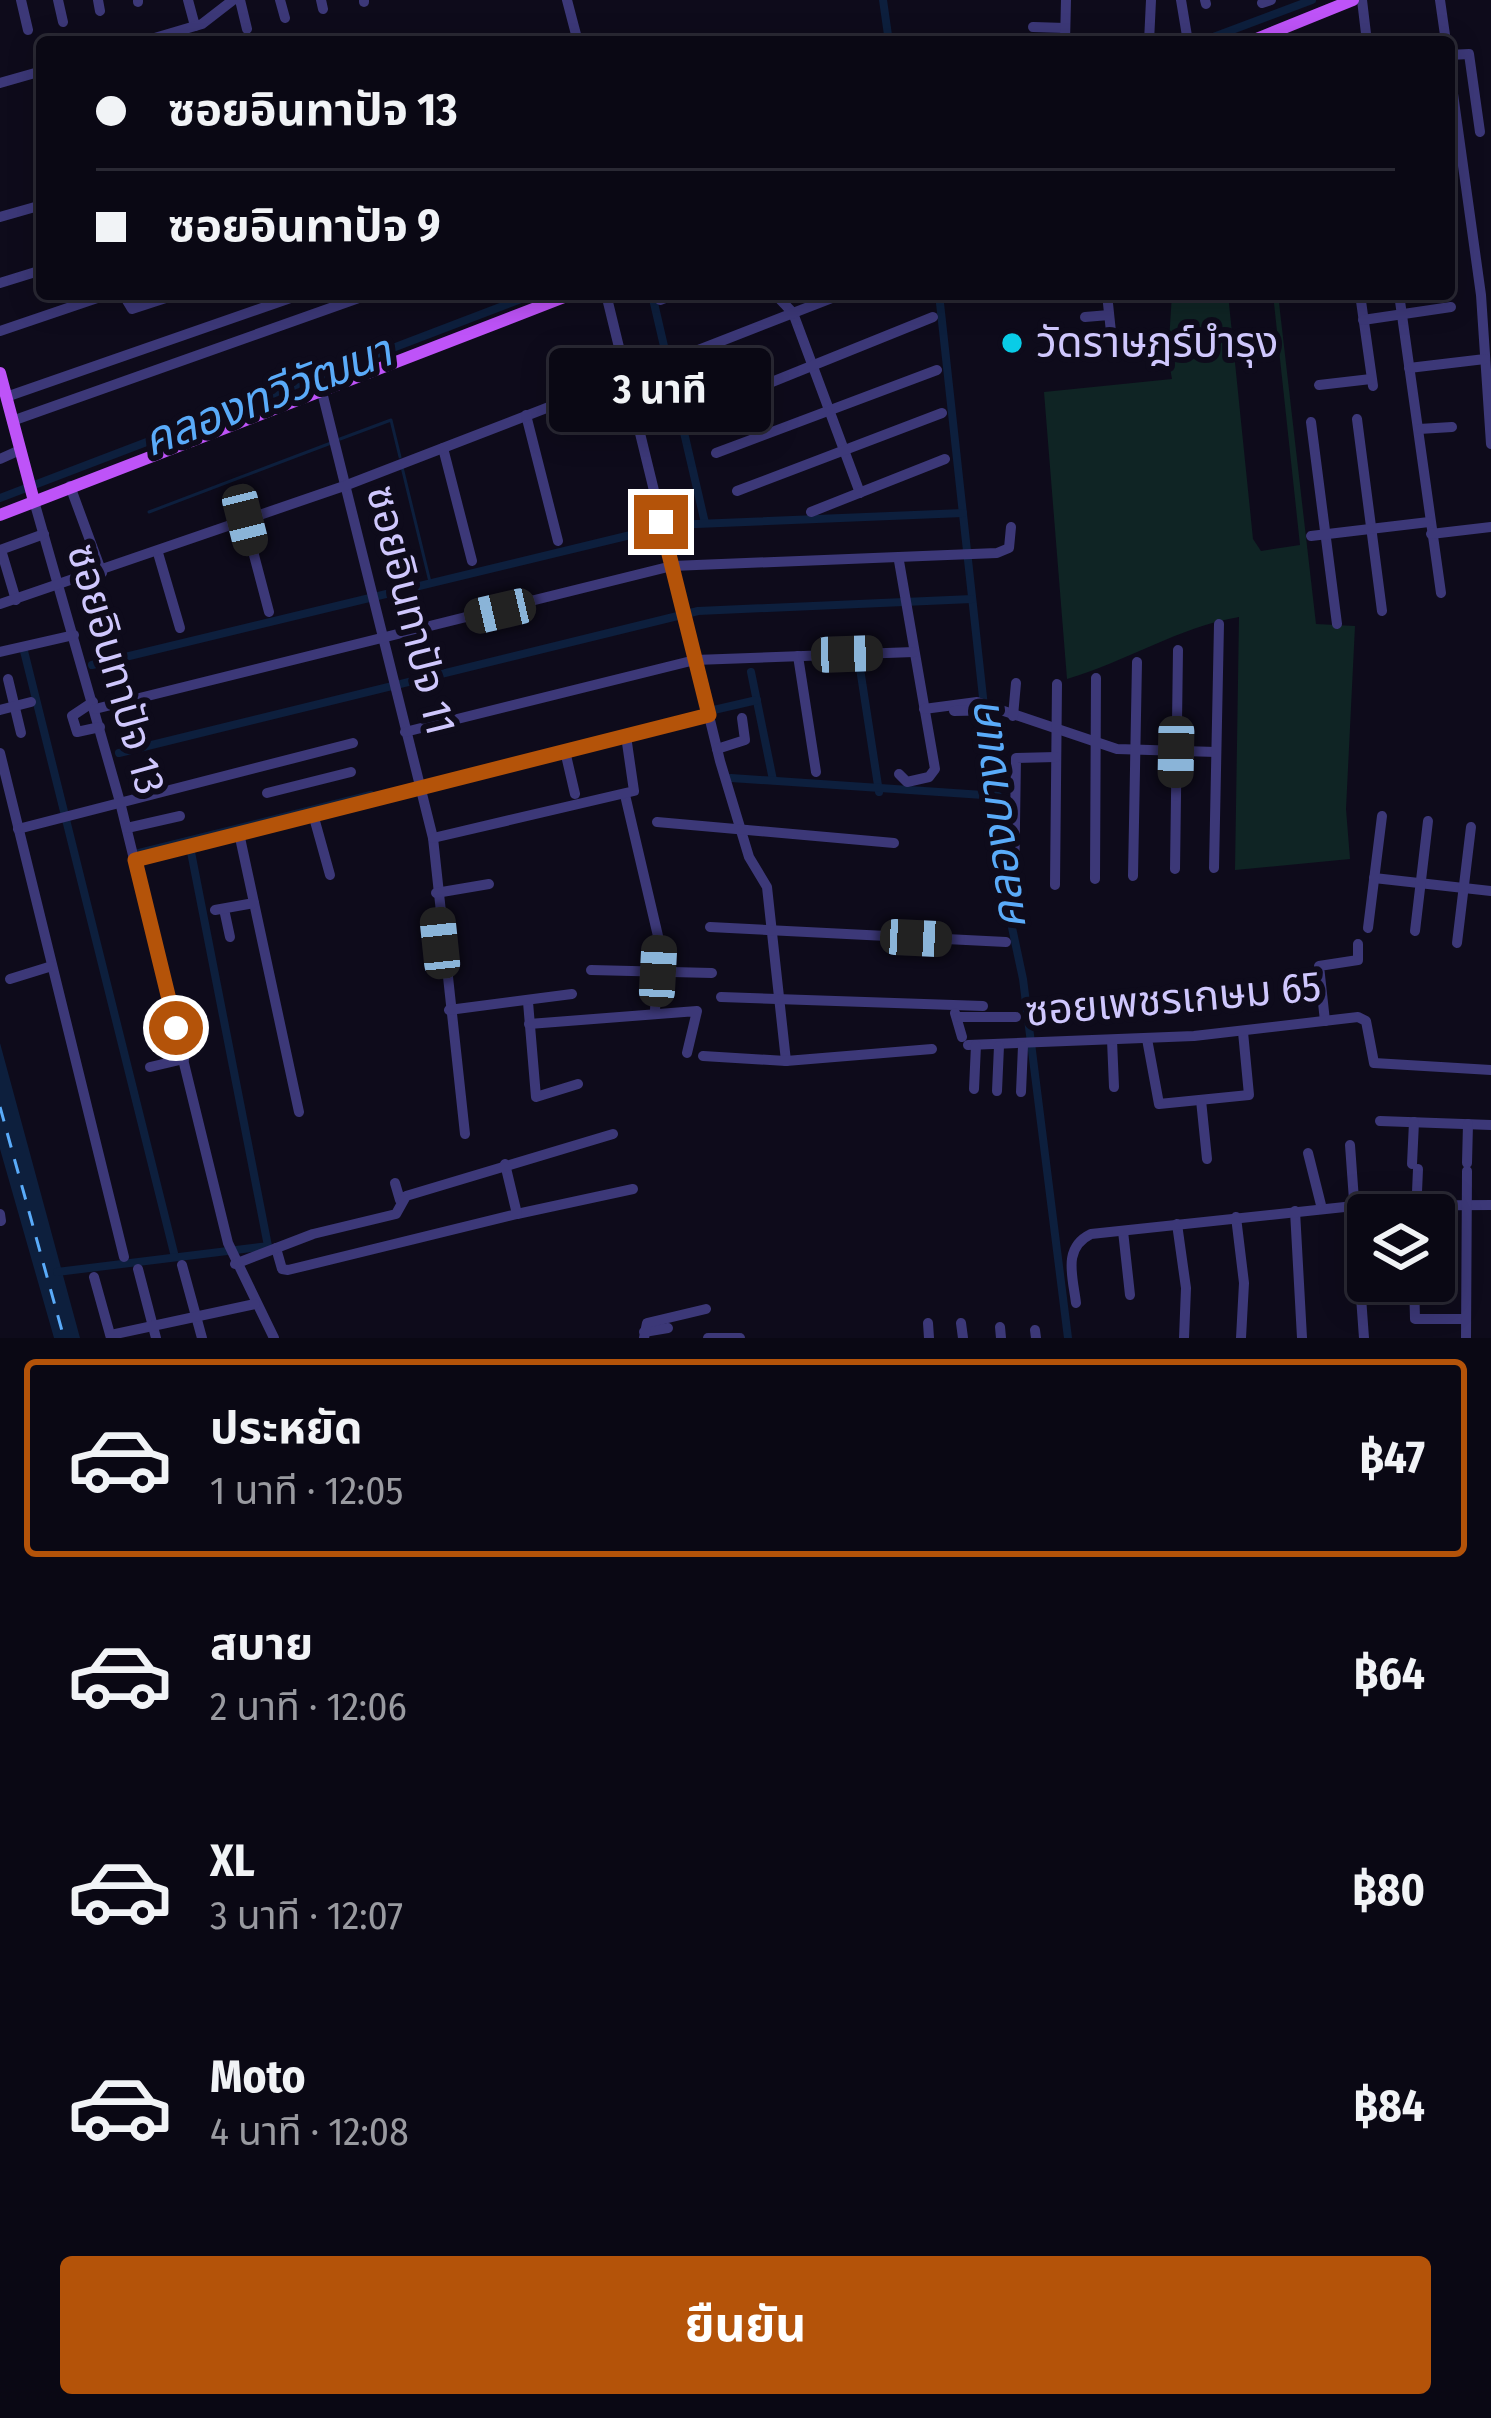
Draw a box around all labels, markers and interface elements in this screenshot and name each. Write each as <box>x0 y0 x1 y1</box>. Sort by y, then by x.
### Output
text: ซอยอินทาปัจ 13 <box>168 83 458 137</box>
text: ซอยอินทาปัจ 9 <box>168 199 440 253</box>
place label: วัดราษฎร์บำรุง <box>1036 318 1278 368</box>
water label: คลองทวีวัฒนา <box>135 323 400 468</box>
marker: วัดราษฎร์บำรุง <box>999 330 1025 356</box>
callout: 3 นาที <box>550 348 772 432</box>
text: 3 นาที <box>613 367 707 413</box>
street label: ซอยอินทาปัจ 11 <box>356 480 466 740</box>
car <box>219 481 271 559</box>
route end <box>634 495 688 549</box>
street label: ซอยอินทาปัจ 13 <box>56 538 176 800</box>
car <box>461 585 539 637</box>
car <box>810 635 884 673</box>
water label: คลองบางแค <box>956 699 1038 932</box>
car <box>1157 716 1195 788</box>
car <box>418 905 462 981</box>
car <box>879 918 953 958</box>
car <box>638 934 678 1008</box>
street label: ซอยเพชรเกษม 65 <box>1023 961 1323 1037</box>
route start <box>149 1001 203 1055</box>
map controls <box>1347 1194 1455 1302</box>
button: layers <box>1347 1194 1455 1302</box>
text: ประหยัด <box>210 1401 363 1455</box>
icon: car <box>66 1404 174 1512</box>
text: ฿47 <box>1360 1431 1425 1485</box>
text: 1 นาที · 12:05 <box>210 1468 403 1514</box>
text: สบาย <box>210 1617 313 1671</box>
icon: car <box>66 1620 174 1728</box>
text: ฿64 <box>1354 1647 1425 1701</box>
text: 2 นาที · 12:06 <box>210 1684 407 1730</box>
text: XL <box>210 1834 255 1888</box>
icon: car <box>66 1836 174 1944</box>
text: ฿80 <box>1352 1863 1425 1917</box>
text: 3 นาที · 12:07 <box>210 1893 403 1939</box>
text: Moto <box>210 2050 306 2104</box>
icon: car <box>66 2052 174 2160</box>
text: ฿84 <box>1354 2079 1425 2133</box>
text: 4 นาที · 12:08 <box>210 2109 409 2155</box>
button: ยืนยัน <box>60 2256 1431 2394</box>

